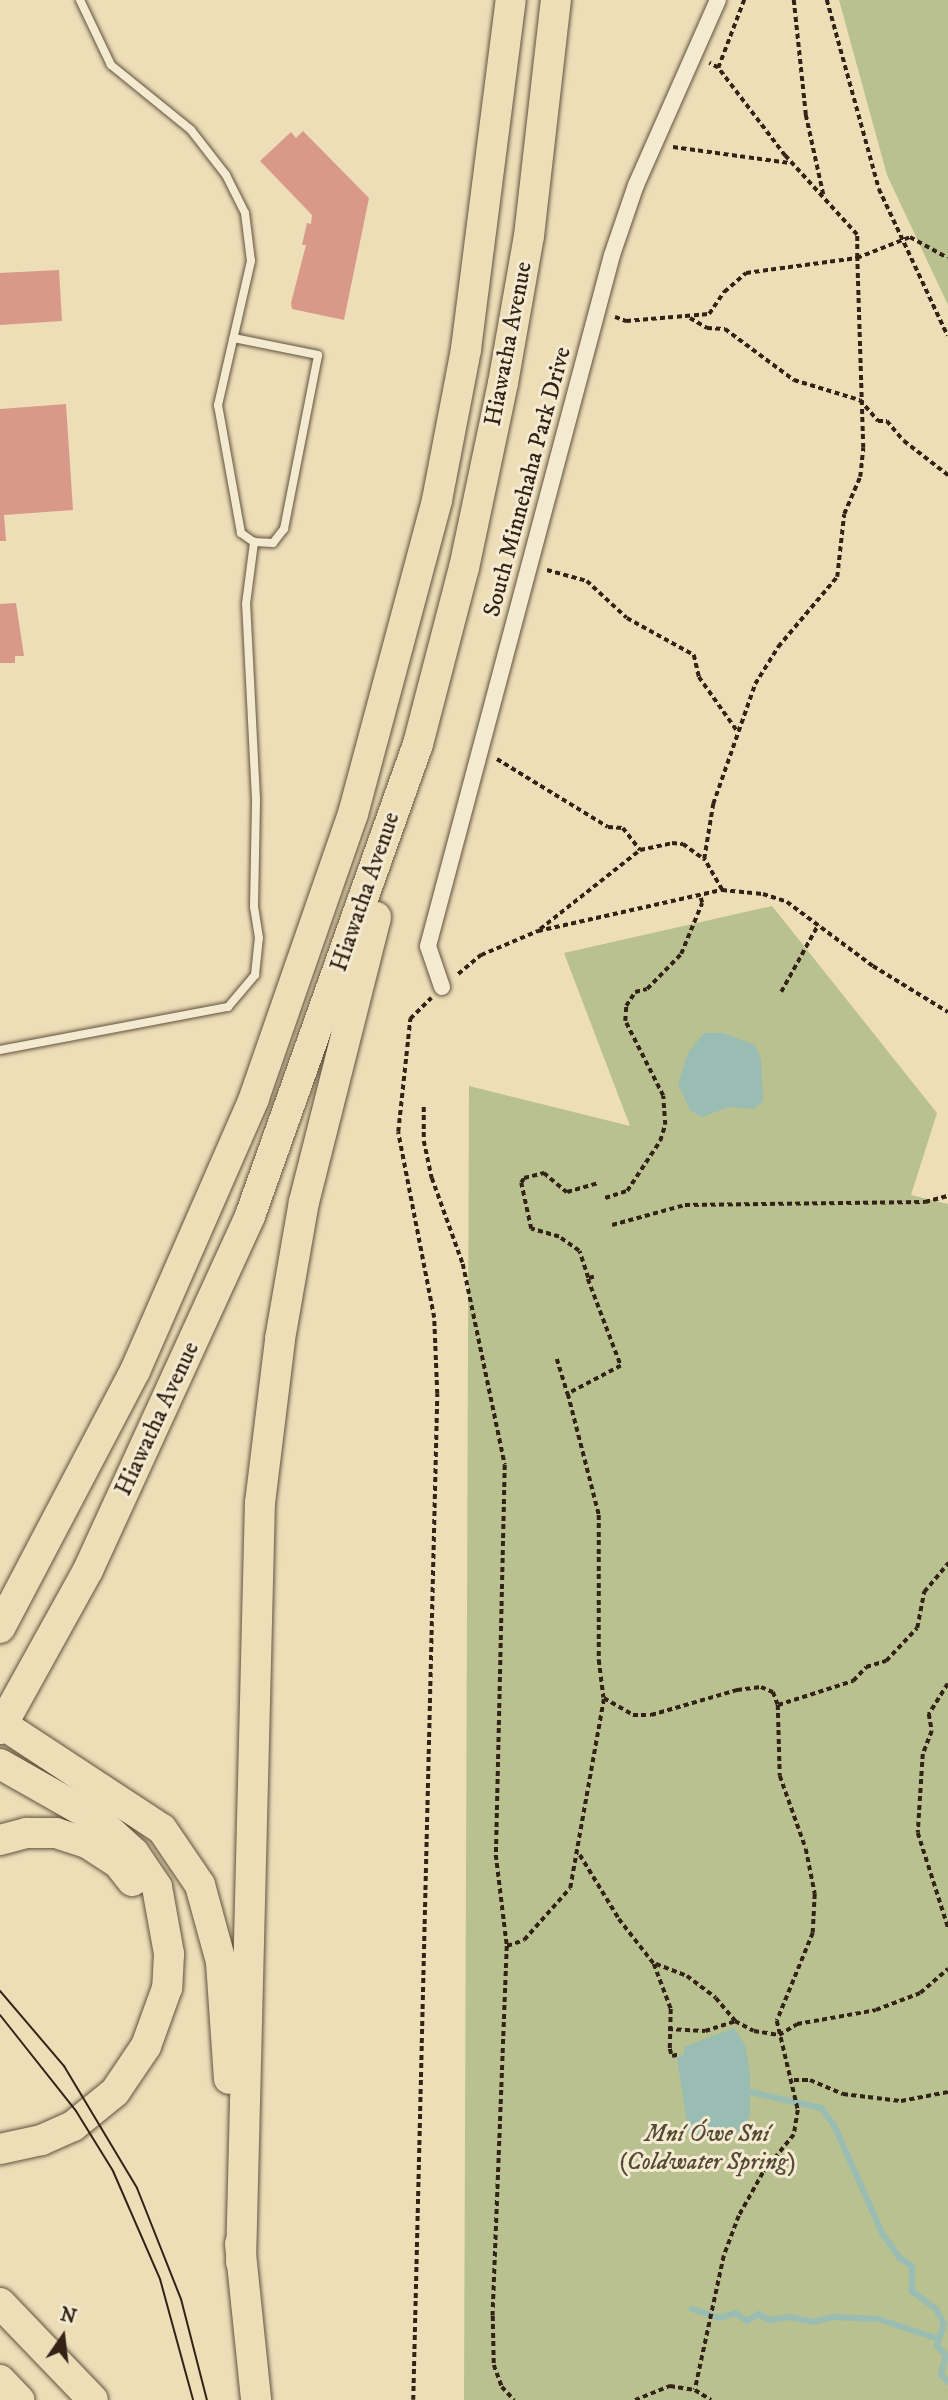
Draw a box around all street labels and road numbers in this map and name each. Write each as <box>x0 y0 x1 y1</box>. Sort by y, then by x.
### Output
street label: Hiawatha Avenue <box>479 259 539 429</box>
street label: South Minnehaha Park Drive <box>478 344 578 620</box>
street label: Hiawatha Avenue <box>325 808 407 976</box>
street label: Hiawatha Avenue <box>110 1337 206 1501</box>

